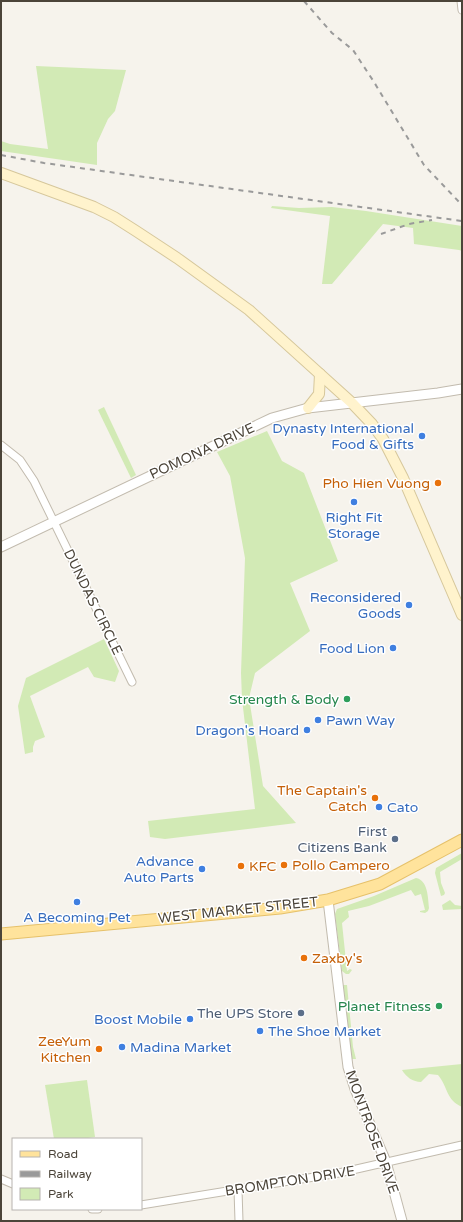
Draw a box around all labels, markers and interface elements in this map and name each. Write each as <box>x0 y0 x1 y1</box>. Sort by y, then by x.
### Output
street label: POMONA DRIVE <box>147 419 257 483</box>
place label: Dynasty International Food & Gifts <box>272 420 414 453</box>
marker: Dynasty International Food & Gifts <box>417 431 427 441</box>
place label: Pho Hien Vuong <box>322 475 430 492</box>
marker: Pho Hien Vuong <box>433 478 443 488</box>
marker: Right Fit Storage <box>349 497 359 507</box>
place label: Right Fit Storage <box>326 509 383 542</box>
street label: DUNDAS CIRCLE <box>60 546 126 658</box>
place label: Reconsidered Goods <box>310 589 401 622</box>
marker: Reconsidered Goods <box>404 600 414 610</box>
place label: Food Lion <box>319 640 385 657</box>
marker: Food Lion <box>388 643 398 653</box>
place label: Strength & Body <box>229 691 339 708</box>
marker: Strength & Body <box>342 694 352 704</box>
place label: Pawn Way <box>326 712 395 729</box>
marker: Pawn Way <box>313 715 323 725</box>
place label: Dragon's Hoard <box>195 722 299 739</box>
marker: Dragon's Hoard <box>302 725 312 735</box>
place label: The Captain's Catch <box>277 782 367 815</box>
marker: The Captain's Catch <box>370 793 380 803</box>
place label: Cato <box>387 799 418 816</box>
marker: Cato <box>374 802 384 812</box>
place label: First Citizens Bank <box>297 823 388 856</box>
marker: First Citizens Bank <box>390 834 400 844</box>
place label: Advance Auto Parts <box>123 853 194 886</box>
place label: Pollo Campero <box>292 857 390 874</box>
place label: KFC <box>249 858 277 875</box>
marker: Pollo Campero <box>279 860 289 870</box>
marker: KFC <box>236 861 246 871</box>
marker: Advance Auto Parts <box>197 864 207 874</box>
street label: WEST MARKET STREET <box>157 893 319 927</box>
marker: A Becoming Pet <box>72 897 82 907</box>
place label: A Becoming Pet <box>23 909 131 926</box>
place label: Zaxby's <box>312 950 363 967</box>
marker: Zaxby's <box>299 953 309 963</box>
place label: Planet Fitness <box>338 998 431 1015</box>
marker: Planet Fitness <box>434 1001 444 1011</box>
place label: The UPS Store <box>197 1005 293 1022</box>
marker: The UPS Store <box>296 1008 306 1018</box>
place label: Boost Mobile <box>94 1011 182 1028</box>
marker: Boost Mobile <box>185 1014 195 1024</box>
place label: The Shoe Market <box>268 1023 382 1040</box>
marker: The Shoe Market <box>255 1026 265 1036</box>
place label: ZeeYum Kitchen <box>38 1033 91 1066</box>
place label: Madina Market <box>130 1039 232 1056</box>
marker: Madina Market <box>117 1042 127 1052</box>
marker: ZeeYum Kitchen <box>94 1044 104 1054</box>
street label: MONTROSE DRIVE <box>342 1068 402 1196</box>
legend <box>12 1138 142 1210</box>
text: Road <box>48 1147 78 1161</box>
street label: BROMPTON DRIVE <box>224 1162 356 1200</box>
text: Railway <box>48 1167 92 1181</box>
text: Park <box>48 1187 74 1201</box>

